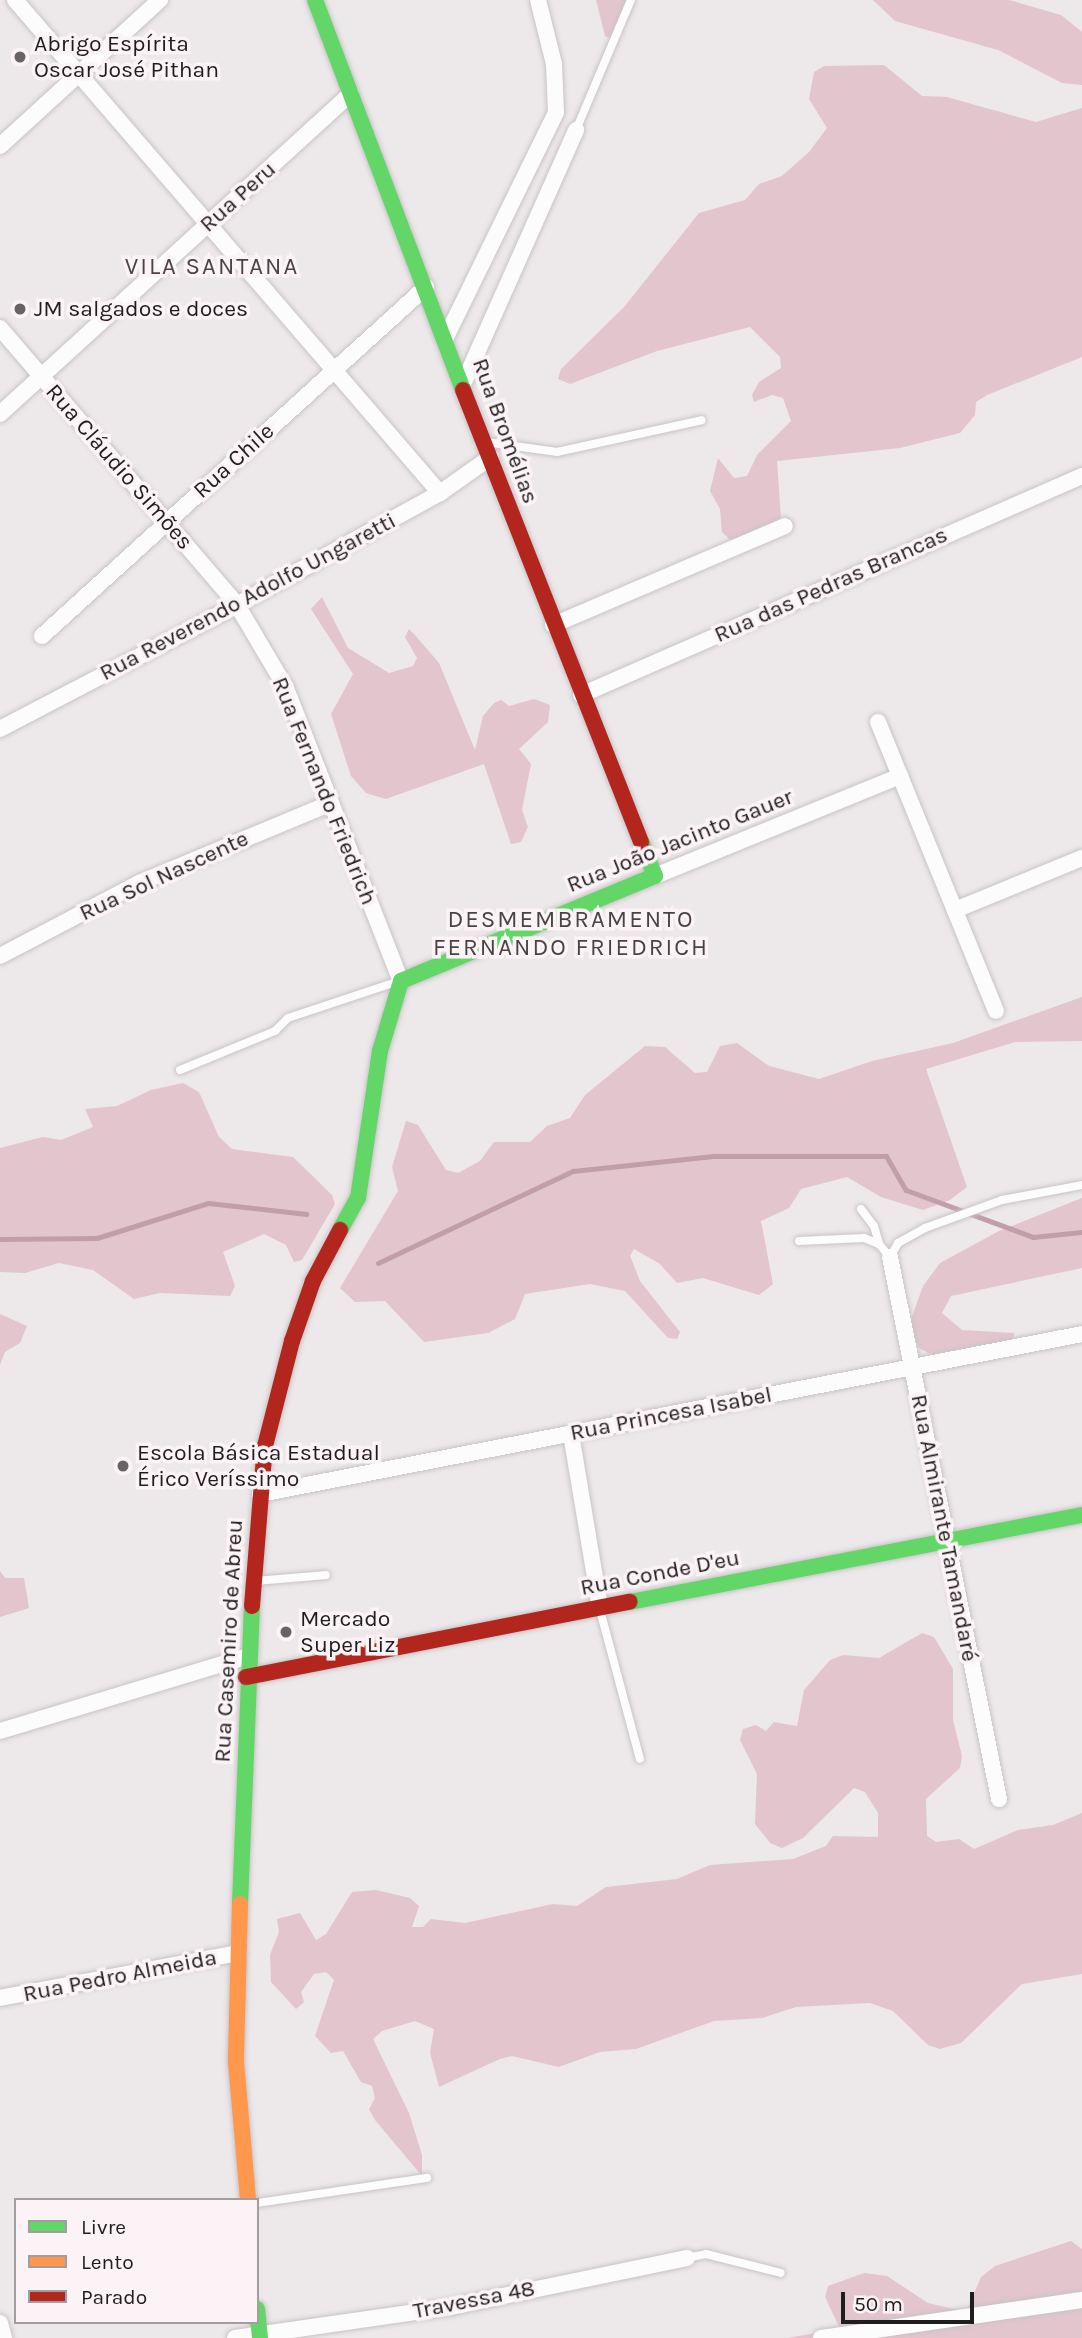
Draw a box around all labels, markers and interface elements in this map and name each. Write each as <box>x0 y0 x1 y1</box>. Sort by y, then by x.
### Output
place label: Abrigo Espírita Oscar José Pithan <box>34 30 219 84</box>
marker: Abrigo Espírita Oscar José Pithan <box>12 49 28 65</box>
street label: Rua Peru <box>194 156 282 238</box>
district label: VILA SANTANA <box>126 253 298 281</box>
place label: JM salgados e doces <box>34 295 248 323</box>
marker: JM salgados e doces <box>12 301 28 317</box>
street label: Rua Bromélias <box>466 355 544 507</box>
street label: Rua Cláudio Simões <box>40 379 198 555</box>
street label: Rua Chile <box>188 418 280 504</box>
street label: Rua Reverendo Adolfo Ungaretti <box>95 507 401 687</box>
street label: Rua das Pedras Brancas <box>710 521 952 649</box>
street label: Rua Fernando Friedrich <box>266 673 382 909</box>
street label: Rua João Jacinto Gauer <box>563 783 797 899</box>
street label: Rua Sol Nascente <box>75 825 253 927</box>
district label: DESMEMBRAMENTO FERNANDO FRIEDRICH <box>435 906 707 962</box>
street label: Rua Princesa Isabel <box>568 1381 774 1447</box>
street label: Rua Almirante Tamandaré <box>905 1392 983 1664</box>
place label: Escola Básica Estadual Érico Veríssimo <box>137 1439 380 1493</box>
marker: Escola Básica Estadual Érico Veríssimo <box>115 1458 131 1474</box>
street label: Rua Casemiro de Abreu <box>209 1519 249 1763</box>
street label: Rua Conde D'eu <box>578 1544 742 1602</box>
place label: Mercado Super Liz <box>300 1605 395 1659</box>
marker: Mercado Super Liz <box>278 1624 294 1640</box>
street label: Rua Pedro Almeida <box>21 1944 219 2008</box>
legend <box>14 2198 259 2324</box>
text: Livre <box>81 2215 126 2239</box>
text: Lento <box>81 2250 134 2274</box>
street label: Travessa 48 <box>411 2275 537 2325</box>
scale bar <box>844 2278 977 2322</box>
text: Parado <box>81 2285 147 2309</box>
text: 50 m <box>854 2292 903 2316</box>

